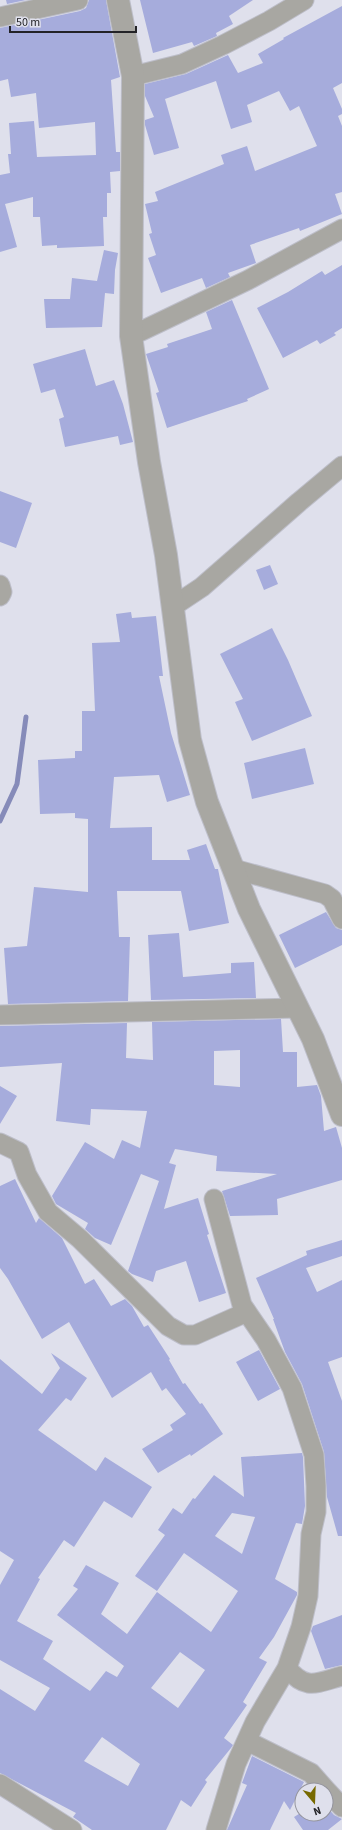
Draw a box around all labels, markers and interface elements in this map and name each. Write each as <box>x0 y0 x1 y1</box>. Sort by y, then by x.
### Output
scale bar <box>10 8 136 34</box>
text: 50 m <box>16 14 40 31</box>
north arrow <box>294 1782 334 1822</box>
text: N <box>311 1803 323 1819</box>

